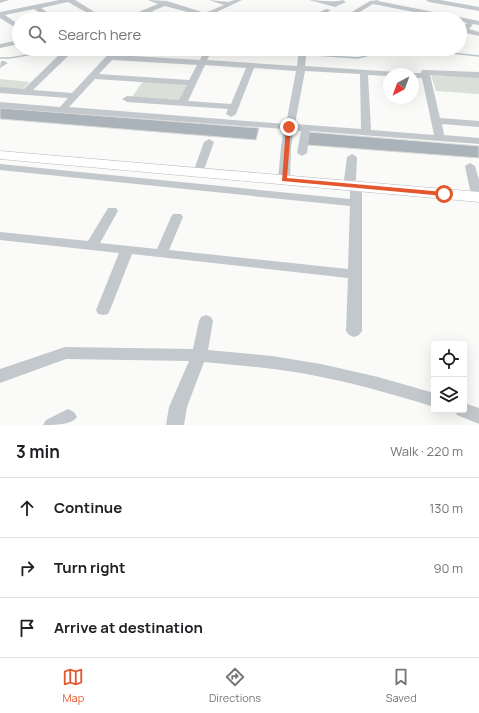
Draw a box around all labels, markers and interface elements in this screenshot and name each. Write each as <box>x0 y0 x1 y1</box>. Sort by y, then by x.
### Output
search box <box>12 12 467 56</box>
icon: search <box>26 23 48 45</box>
text: Search here <box>58 24 141 45</box>
north arrow <box>383 68 419 104</box>
route end <box>280 118 298 136</box>
route start <box>435 185 453 203</box>
map controls <box>431 341 467 413</box>
button: locate <box>431 341 467 377</box>
button: layers <box>431 377 467 413</box>
text: 3 min <box>16 440 60 463</box>
text: Walk · 220 m <box>390 442 463 460</box>
icon: ahead <box>16 497 38 519</box>
text: Continue <box>54 497 122 518</box>
text: 130 m <box>429 499 463 517</box>
icon: right <box>16 557 38 579</box>
text: Turn right <box>54 557 125 578</box>
text: 90 m <box>433 559 463 577</box>
icon: arrive <box>16 617 38 639</box>
text: Arrive at destination <box>54 617 203 638</box>
tab: Map <box>62 666 84 705</box>
tab: Directions <box>209 666 261 705</box>
tab: Saved <box>386 666 417 705</box>

